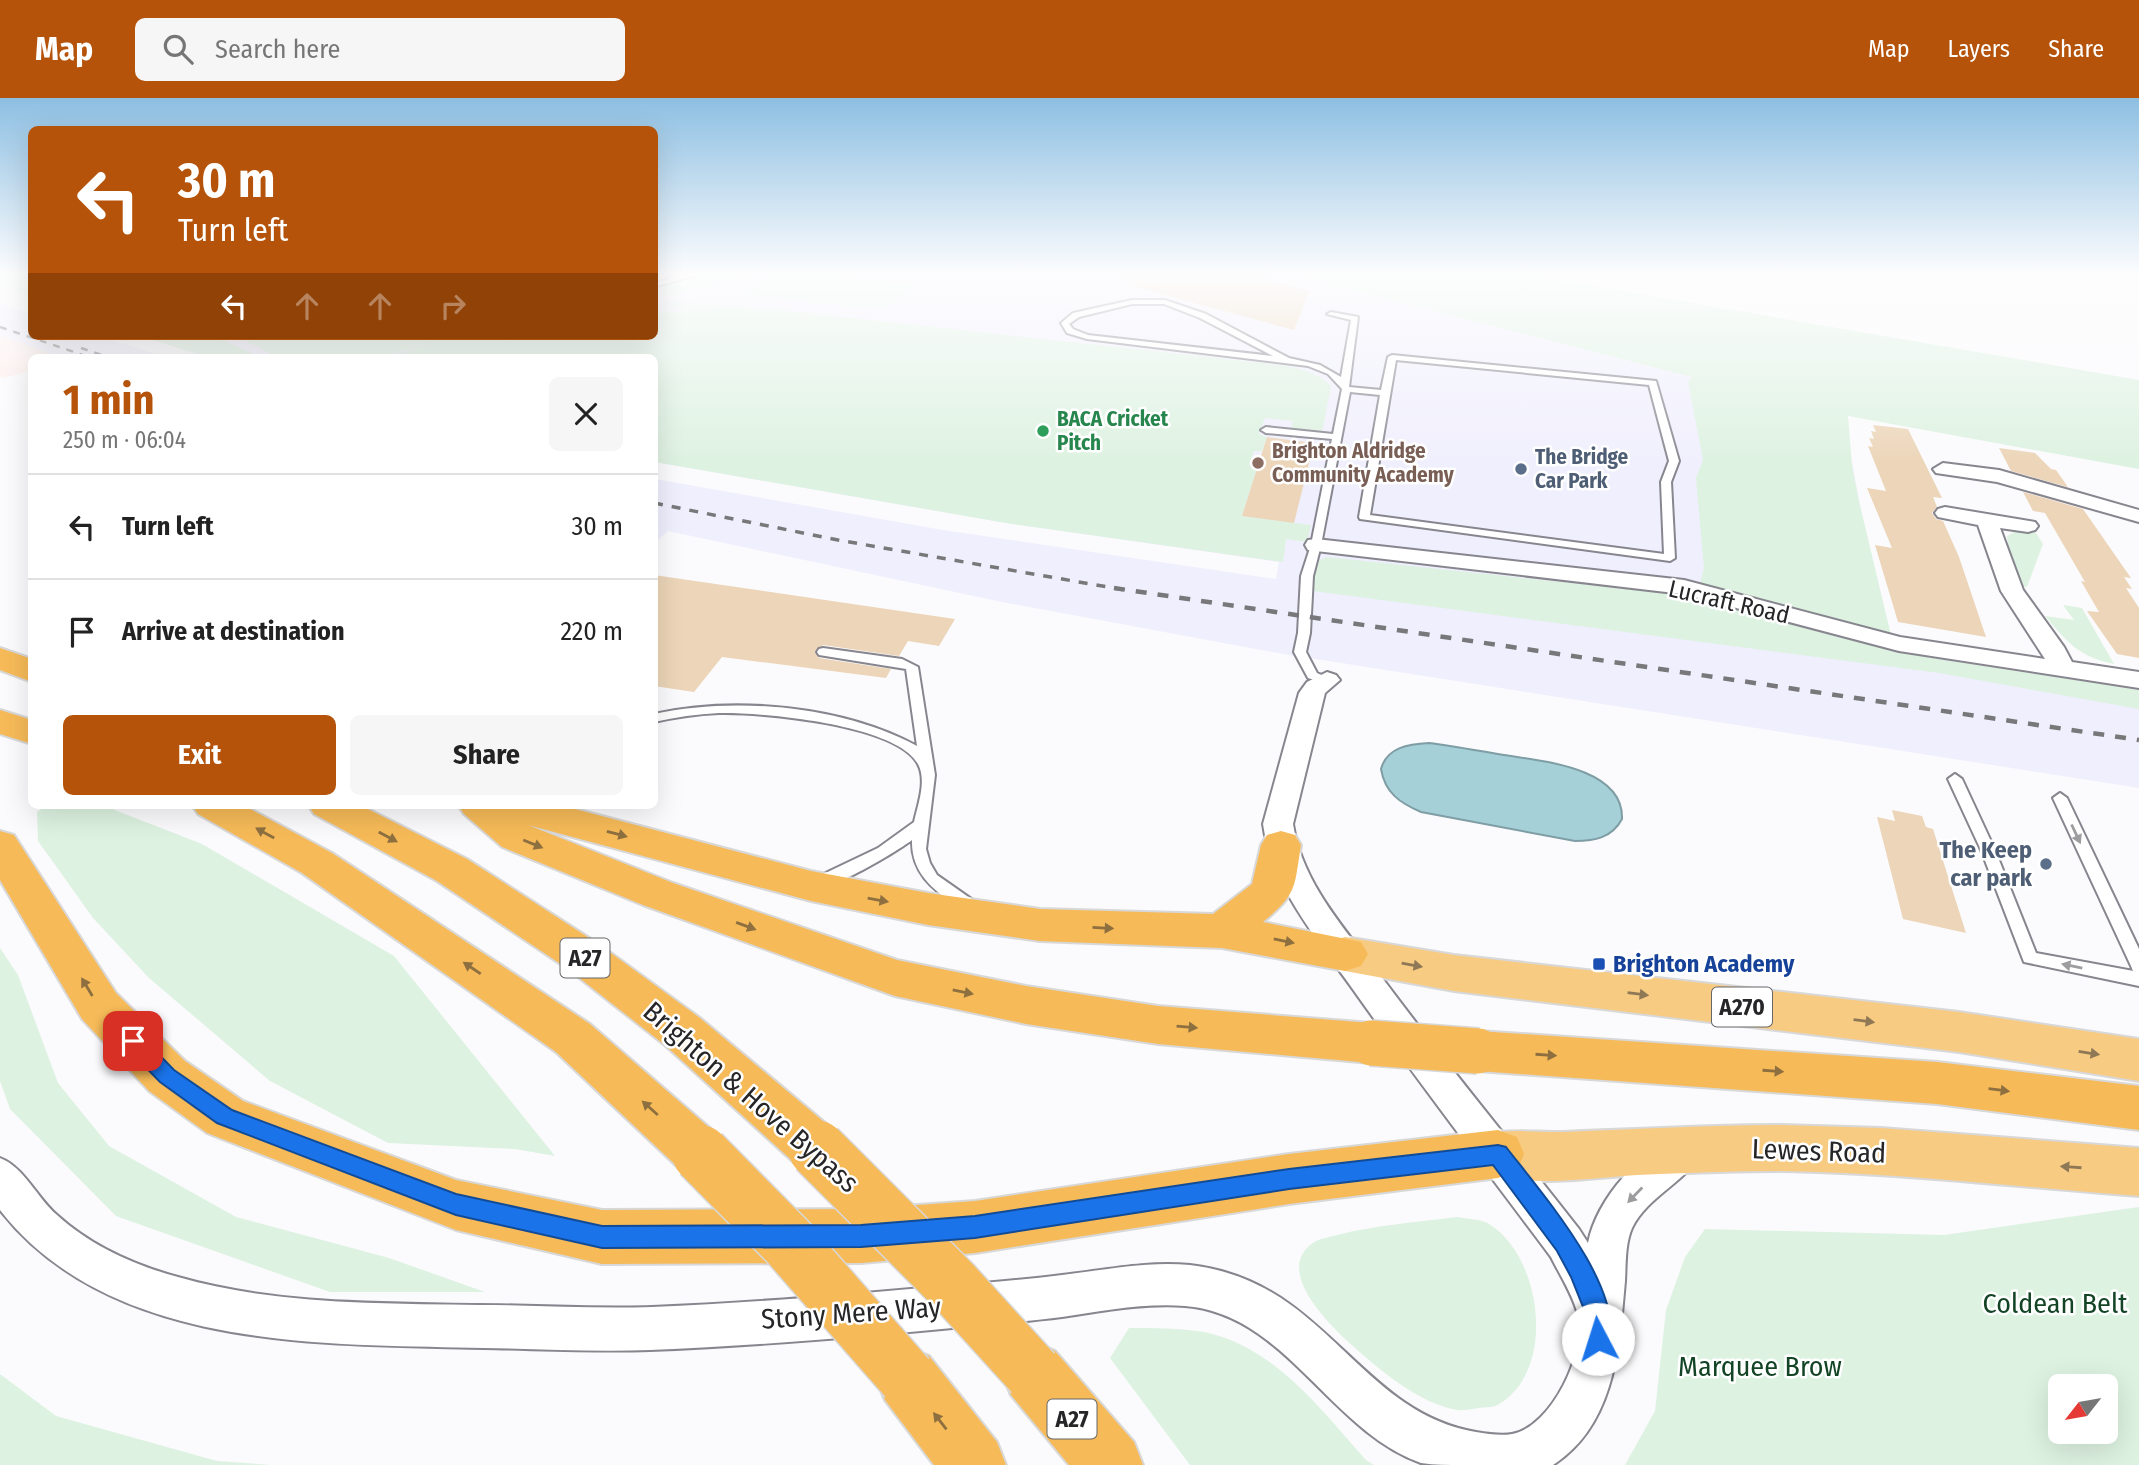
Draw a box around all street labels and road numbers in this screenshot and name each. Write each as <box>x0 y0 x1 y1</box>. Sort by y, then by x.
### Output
street label: Lucraft Road <box>1666 575 1792 629</box>
road number: A27 <box>560 938 610 978</box>
road number: A270 <box>1712 988 1772 1026</box>
street label: Brighton & Hove Bypass <box>637 995 865 1199</box>
street label: Lewes Road <box>1751 1132 1887 1170</box>
street label: Stony Mere Way <box>760 1290 942 1336</box>
road number: A27 <box>1048 1400 1096 1438</box>

